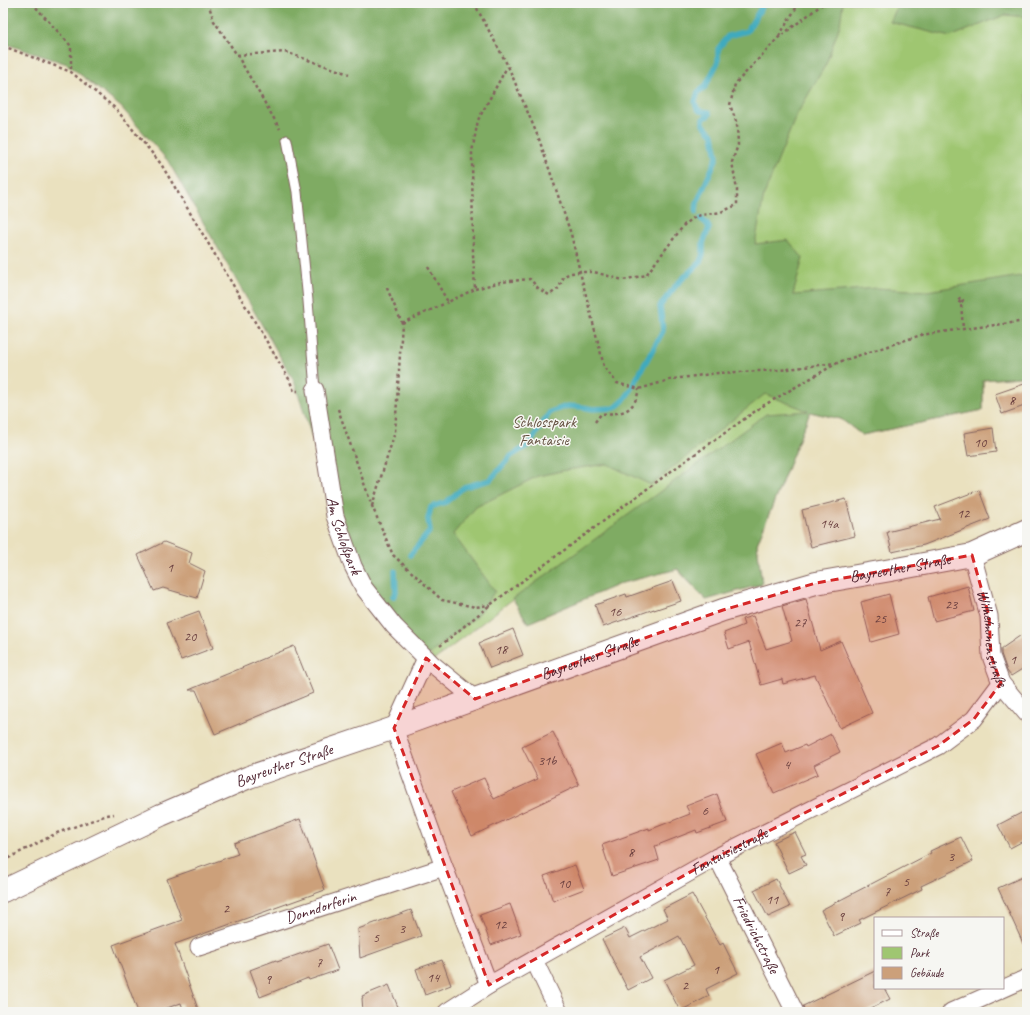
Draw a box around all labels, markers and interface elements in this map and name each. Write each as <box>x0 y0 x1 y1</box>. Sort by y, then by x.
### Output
house number: 8 <box>1009 392 1017 409</box>
park label: Schlosspark Fantaisie <box>512 412 577 450</box>
house number: 10 <box>974 434 988 451</box>
street label: Am Schloßpark <box>322 496 366 579</box>
house number: 12 <box>957 505 971 522</box>
house number: 14a <box>820 515 839 532</box>
street label: Bayreuther Straße <box>848 549 954 587</box>
house number: 1 <box>167 559 174 576</box>
street label: Wilhelminenstraße <box>972 587 1012 693</box>
house number: 23 <box>945 596 959 613</box>
house number: 16 <box>609 603 622 620</box>
house number: 25 <box>874 610 887 627</box>
house number: 27 <box>794 614 807 631</box>
house number: 20 <box>184 628 198 645</box>
street label: Bayreuther Straße <box>538 631 643 684</box>
house number: 18 <box>495 641 509 658</box>
house number: 1 <box>1010 651 1017 668</box>
street label: Bayreuther Straße <box>232 739 337 792</box>
house number: 31b <box>538 752 557 769</box>
house number: 4 <box>784 756 792 773</box>
house number: 6 <box>702 802 709 819</box>
street label: Fantaisiestraße <box>687 822 773 880</box>
house number: 8 <box>628 844 636 861</box>
house number: 3 <box>948 848 956 865</box>
house number: 5 <box>903 873 910 890</box>
house number: 10 <box>558 875 572 892</box>
house number: 7 <box>884 883 891 900</box>
street label: Donndorferin <box>283 886 359 928</box>
house number: 11 <box>766 891 779 908</box>
street label: Friedrichstraße <box>728 893 785 978</box>
house number: 2 <box>223 900 231 917</box>
house number: 9 <box>838 908 846 925</box>
house number: 12 <box>494 916 508 933</box>
legend <box>874 917 1004 989</box>
house number: 3 <box>399 920 407 937</box>
text: Straße <box>910 925 939 941</box>
house number: 5 <box>373 929 380 946</box>
text: Park <box>910 945 931 961</box>
house number: 7 <box>316 954 323 971</box>
house number: 1 <box>713 961 720 978</box>
text: Gebäude <box>910 965 944 981</box>
house number: 14 <box>427 969 441 986</box>
house number: 9 <box>265 971 273 988</box>
house number: 2 <box>682 977 690 994</box>

